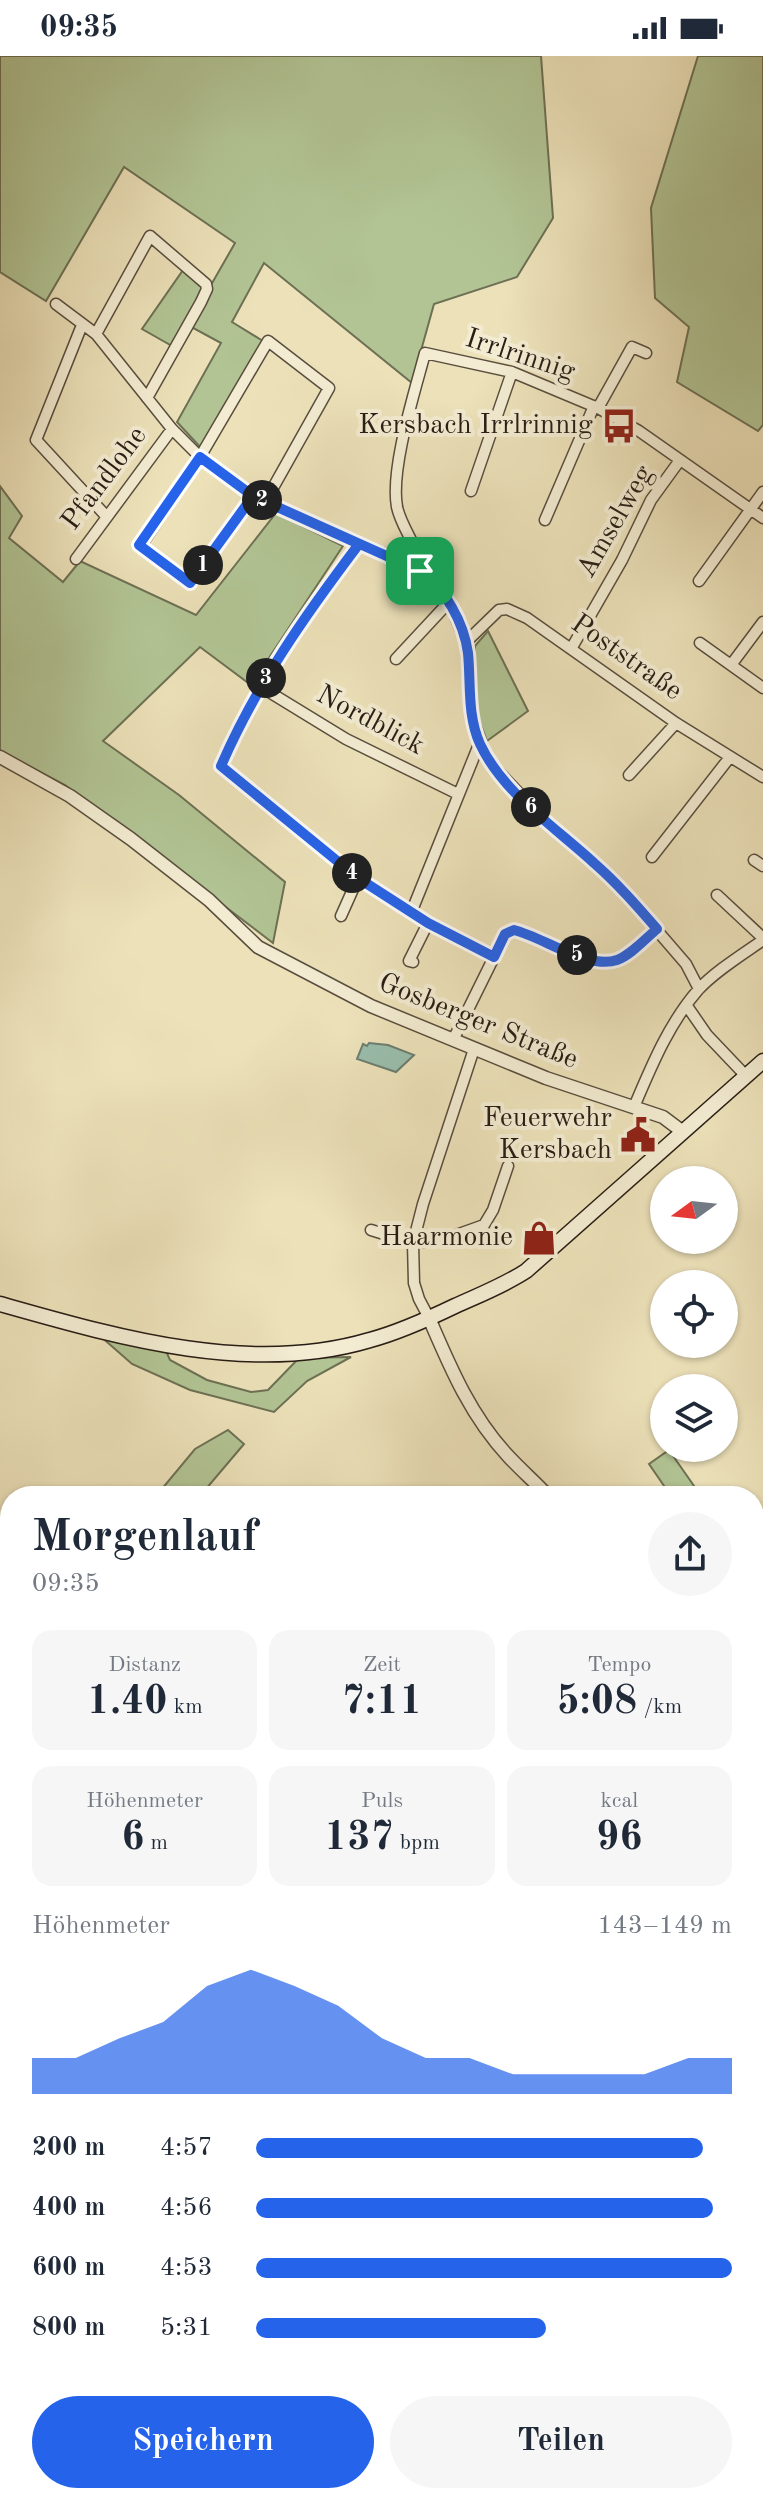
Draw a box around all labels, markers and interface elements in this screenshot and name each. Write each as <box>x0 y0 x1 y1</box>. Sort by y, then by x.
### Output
text: 09:35 <box>40 13 118 43</box>
street label: Irrlrinnig <box>462 325 578 387</box>
bus stop icon: Kersbach Irrlrinnig <box>600 407 638 445</box>
place label: Kersbach Irrlrinnig <box>358 412 593 440</box>
street label: Pfandlohe <box>57 422 153 536</box>
street label: Amselweg <box>573 461 659 583</box>
pin: 2 <box>242 480 282 520</box>
text: 2 <box>256 489 268 511</box>
pin <box>386 537 454 605</box>
pin: 1 <box>183 545 223 585</box>
icon: arrive <box>398 549 442 593</box>
text: 1 <box>197 554 209 576</box>
street label: Poststraße <box>565 610 687 706</box>
pin: 3 <box>246 658 286 698</box>
text: 3 <box>260 667 272 689</box>
street label: Nordblick <box>311 681 429 761</box>
pin: 6 <box>511 787 551 827</box>
text: 6 <box>525 796 537 818</box>
pin: 4 <box>332 853 372 893</box>
text: 4 <box>346 862 358 884</box>
pin: 5 <box>557 935 597 975</box>
text: 5 <box>571 944 583 966</box>
street label: Gosberger Straße <box>374 969 582 1075</box>
place label: Feuerwehr Kersbach <box>483 1105 612 1165</box>
public building icon: Feuerwehr Kersbach <box>619 1116 657 1154</box>
north arrow <box>650 1166 738 1254</box>
map controls <box>650 1166 738 1462</box>
shop icon: Haarmonie <box>520 1219 558 1257</box>
place label: Haarmonie <box>380 1224 513 1252</box>
button: locate <box>650 1270 738 1358</box>
button: layers <box>650 1374 738 1462</box>
button: share <box>648 1512 732 1596</box>
text: Morgenlauf <box>32 1516 258 1560</box>
text: 09:35 <box>32 1571 100 1597</box>
text: Distanz <box>108 1654 181 1676</box>
text: Zeit <box>363 1654 401 1676</box>
text: Tempo <box>587 1654 651 1676</box>
text: 1.40 <box>87 1683 168 1723</box>
text: 7:11 <box>342 1683 422 1723</box>
text: 5:08 <box>556 1683 637 1723</box>
text: km <box>168 1696 203 1718</box>
text: /km <box>637 1696 682 1718</box>
text: Höhenmeter <box>86 1790 203 1812</box>
text: Puls <box>361 1790 403 1812</box>
text: kcal <box>600 1790 638 1812</box>
text: 6 <box>121 1819 144 1859</box>
text: 137 <box>324 1819 394 1859</box>
text: 96 <box>596 1819 643 1859</box>
text: m <box>144 1832 168 1854</box>
text: bpm <box>394 1832 440 1854</box>
text: Höhenmeter <box>32 1913 170 1939</box>
text: 143–149 m <box>597 1913 732 1939</box>
text: 200 m <box>32 2135 105 2161</box>
text: 4:57 <box>160 2135 213 2161</box>
text: 400 m <box>32 2195 105 2221</box>
text: 4:56 <box>160 2195 213 2221</box>
text: 600 m <box>32 2255 105 2281</box>
text: 4:53 <box>160 2255 213 2281</box>
text: 800 m <box>32 2315 105 2341</box>
text: 5:31 <box>160 2315 213 2341</box>
button: Speichern <box>32 2396 374 2488</box>
button: Teilen <box>390 2396 732 2488</box>

